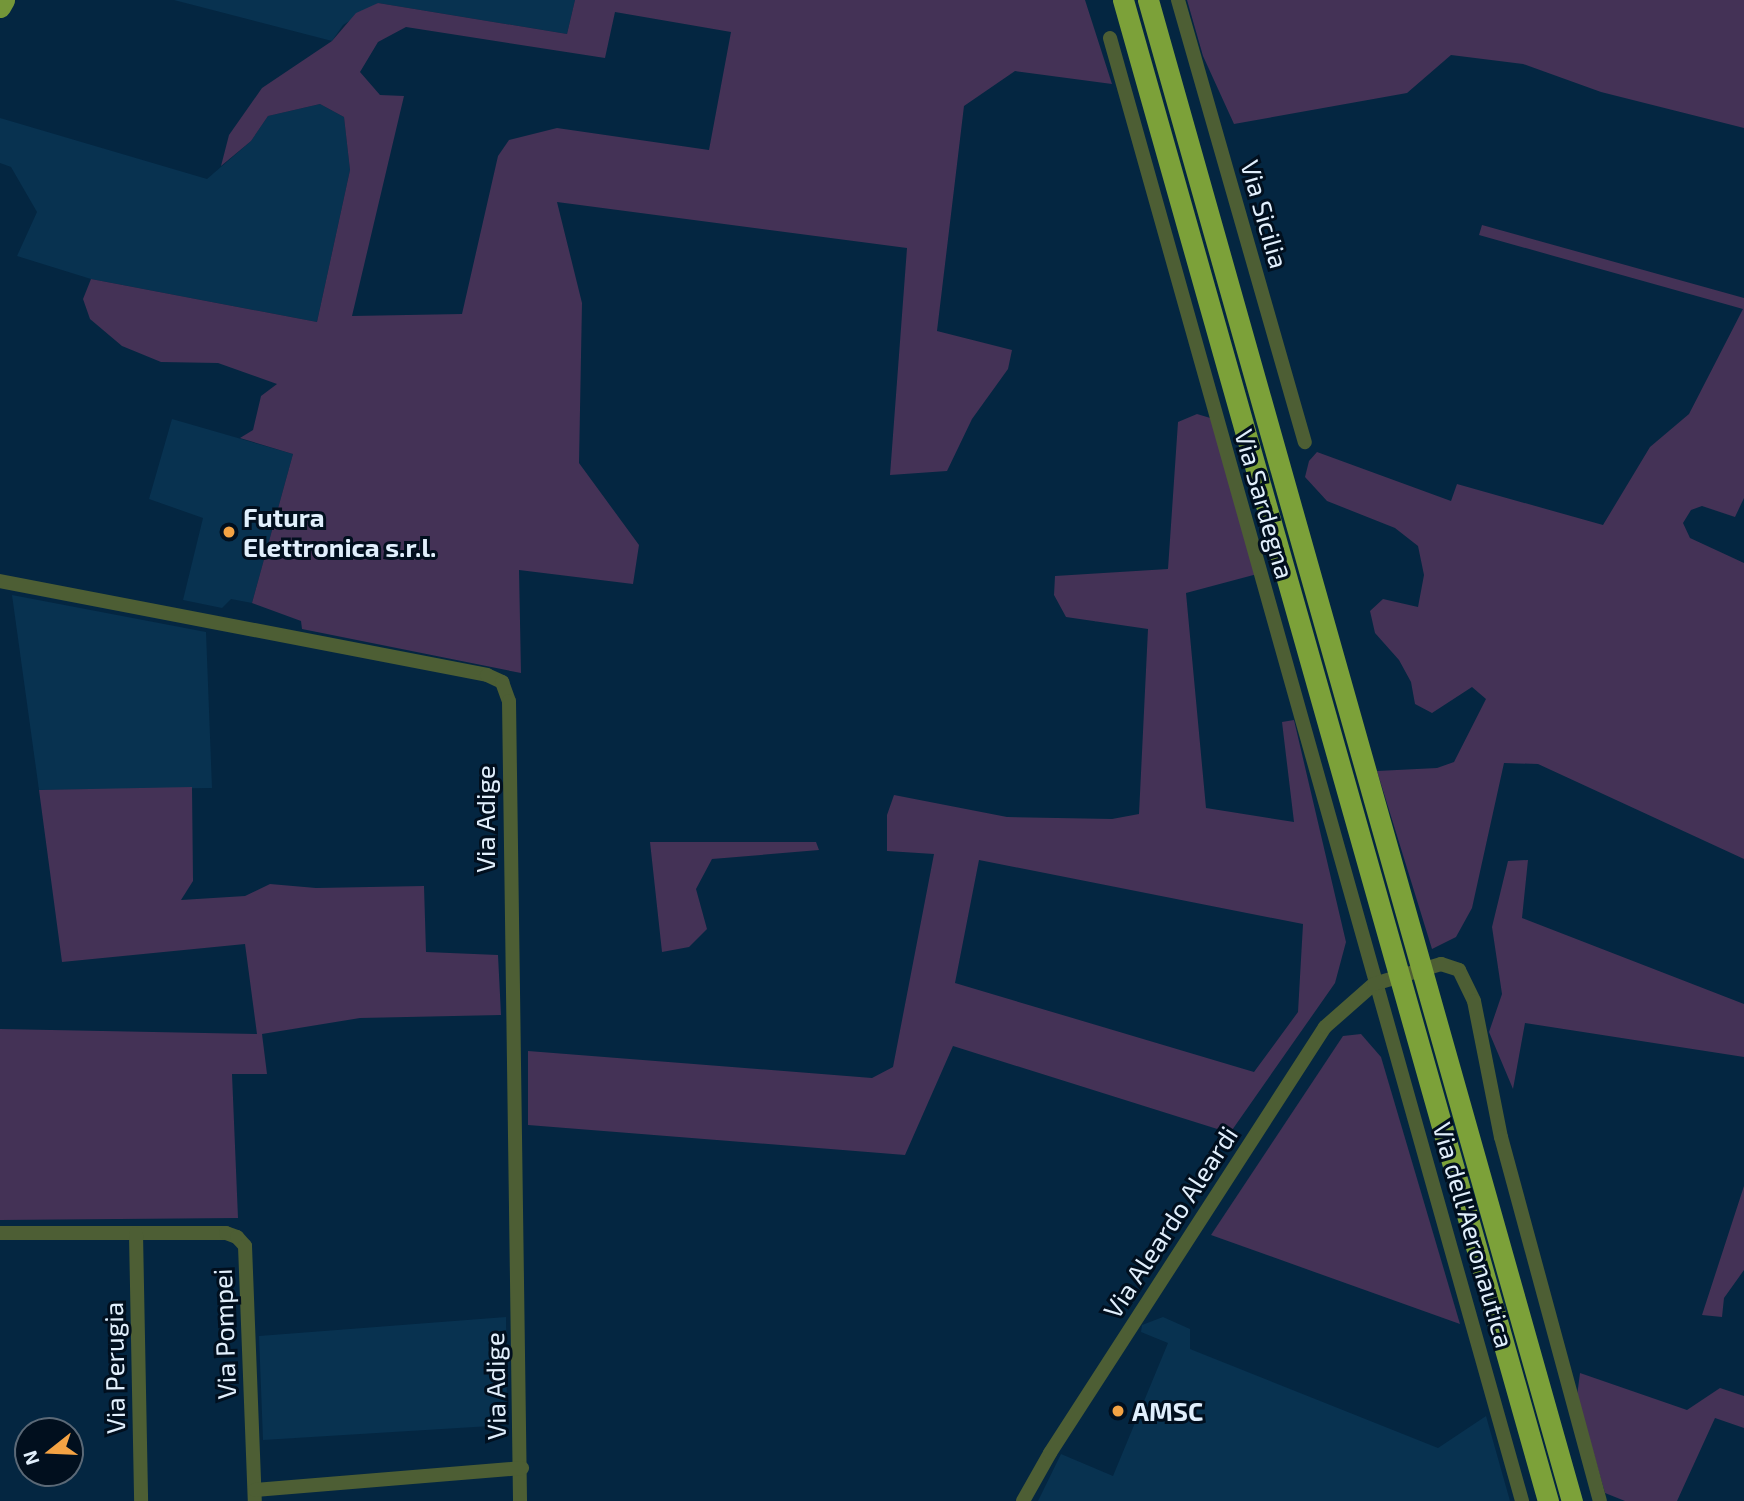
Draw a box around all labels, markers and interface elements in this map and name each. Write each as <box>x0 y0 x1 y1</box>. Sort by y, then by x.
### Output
street label: Via Sicilia <box>1235 156 1295 272</box>
street label: Via Sardegna <box>1229 426 1301 582</box>
place label: Futura Elettronica s.r.l. <box>243 501 436 562</box>
marker: Futura Elettronica s.r.l. <box>221 524 237 540</box>
street label: Via Adige <box>469 765 501 873</box>
street label: Via dell'Aeronautica <box>1427 1119 1521 1351</box>
street label: Via Aleardo Aleardi <box>1096 1120 1244 1324</box>
street label: Via Pompei <box>206 1268 242 1400</box>
street label: Via Perugia <box>97 1302 131 1434</box>
street label: Via Adige <box>478 1332 512 1440</box>
place label: AMSC <box>1132 1395 1203 1427</box>
marker: AMSC <box>1110 1403 1126 1419</box>
north arrow <box>14 1417 84 1487</box>
text: N <box>17 1448 44 1468</box>

